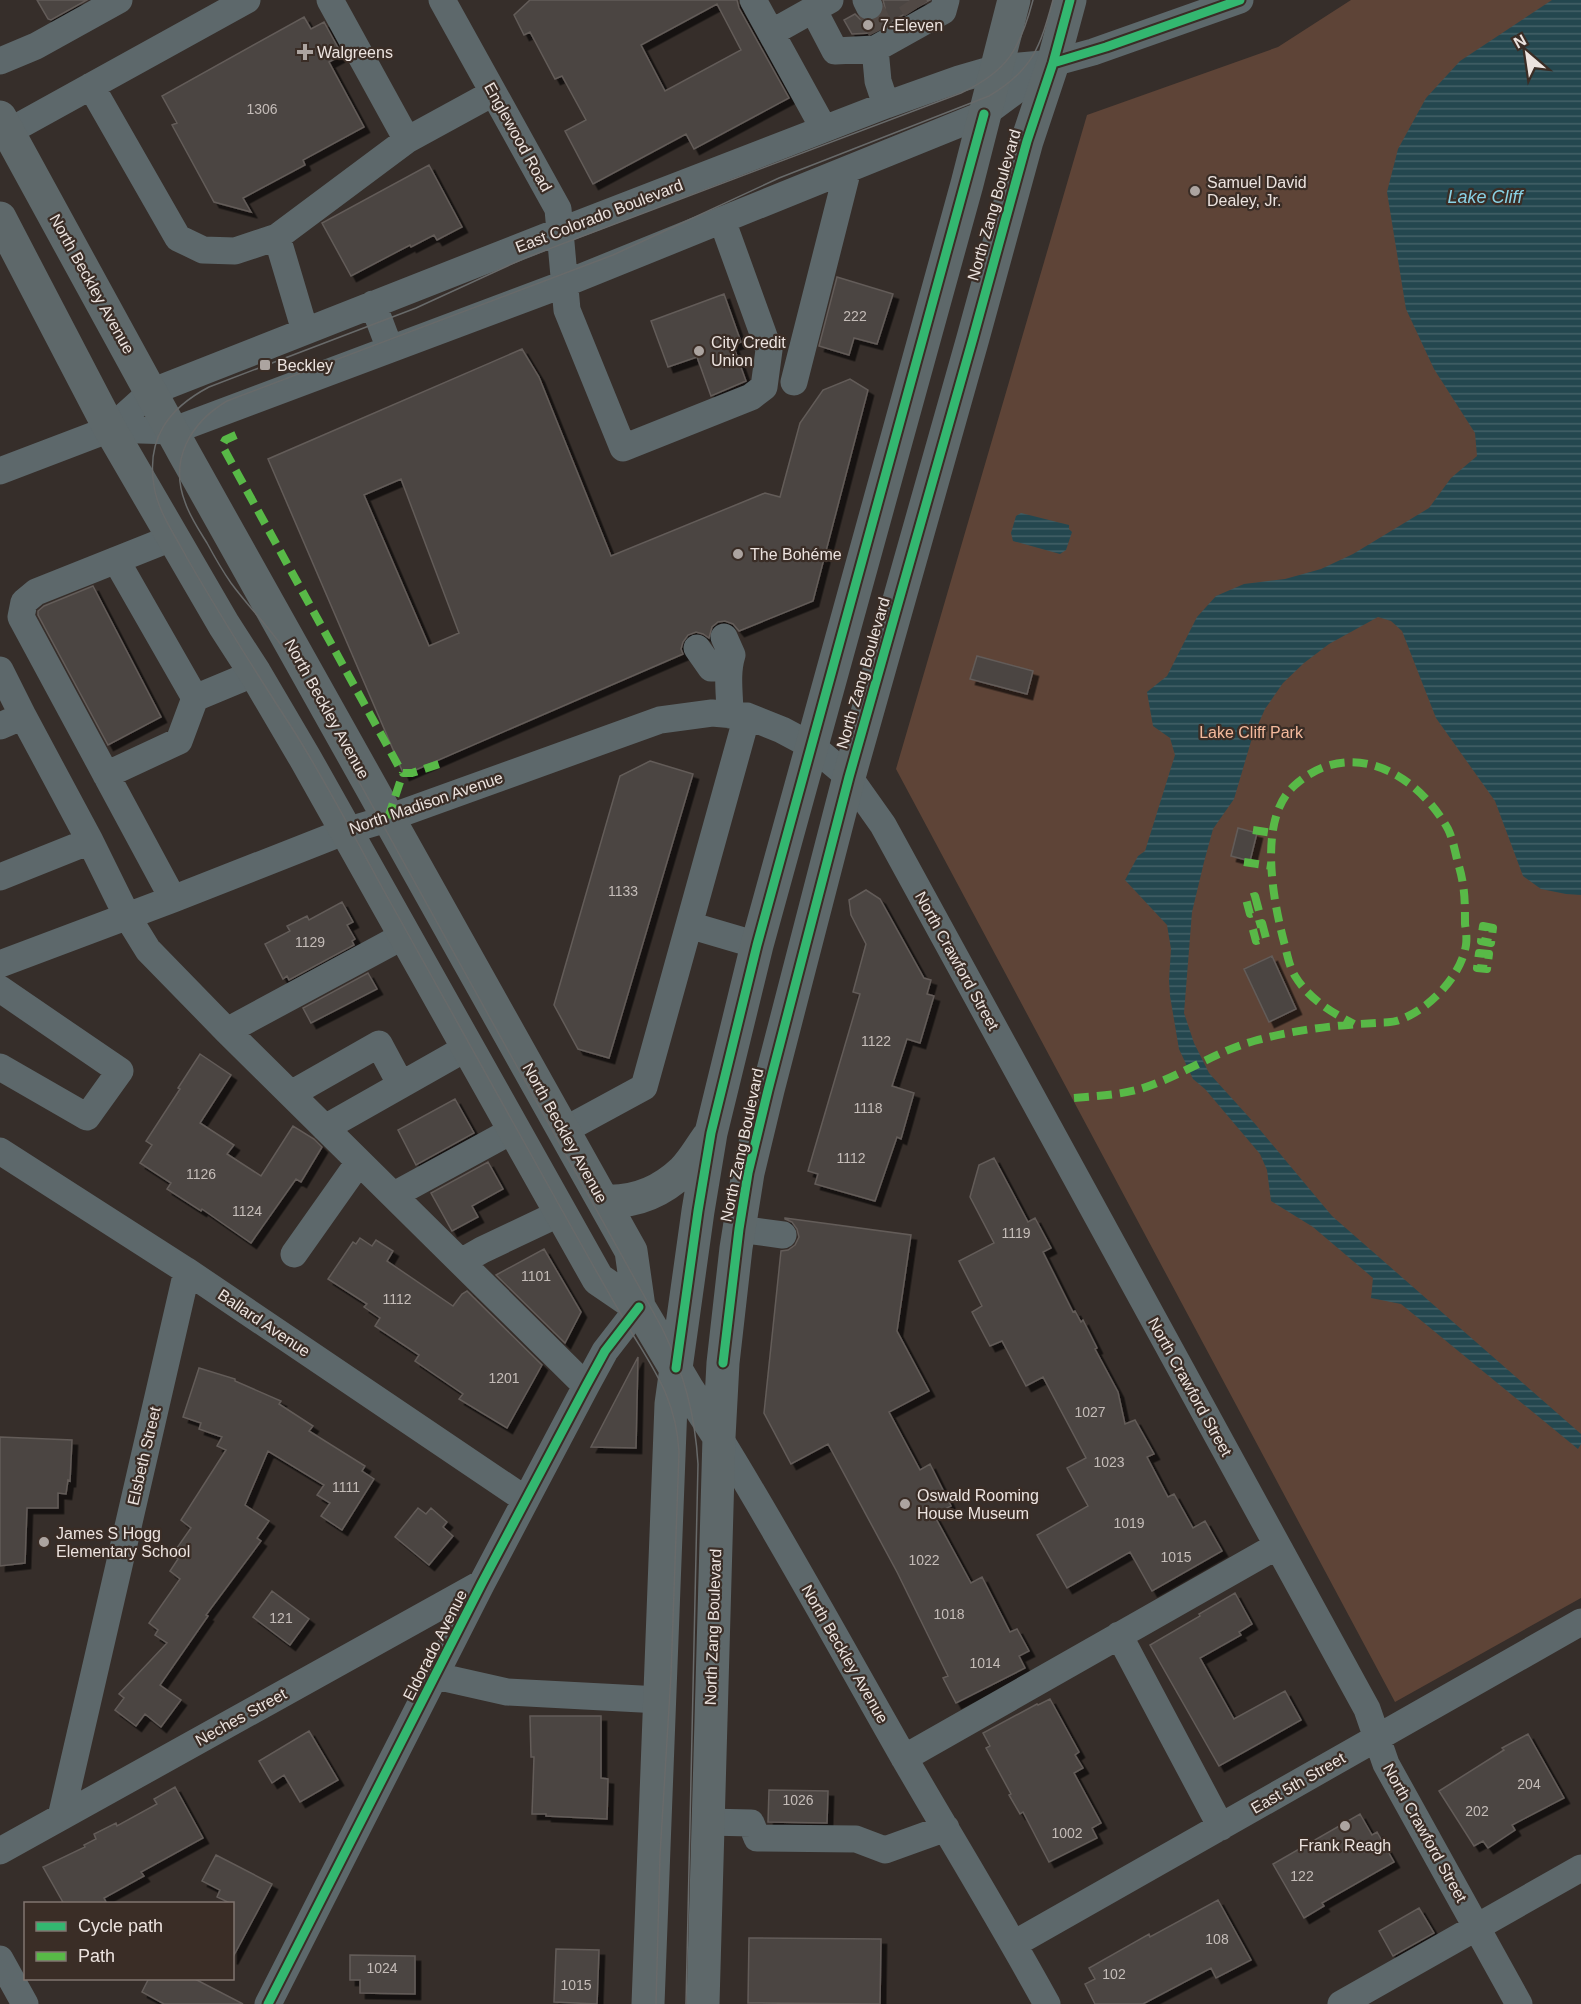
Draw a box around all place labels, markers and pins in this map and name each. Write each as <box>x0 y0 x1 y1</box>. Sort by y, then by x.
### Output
place label: 7-Eleven <box>880 17 943 34</box>
marker: 7-Eleven <box>861 18 875 32</box>
place label: Walgreens <box>317 44 393 61</box>
marker: Walgreens <box>298 45 312 59</box>
place label: Samuel David Dealey, Jr. <box>1207 174 1307 209</box>
marker: Samuel David Dealey, Jr. <box>1188 184 1202 198</box>
place label: City Credit Union <box>711 334 786 369</box>
marker: City Credit Union <box>692 344 706 358</box>
place label: Beckley <box>277 357 333 374</box>
marker: Beckley <box>258 358 272 372</box>
place label: The Bohéme <box>750 546 842 563</box>
marker: The Bohéme <box>731 547 745 561</box>
place label: Oswald Rooming House Museum <box>917 1487 1039 1522</box>
marker: Oswald Rooming House Museum <box>898 1497 912 1511</box>
place label: James S Hogg Elementary School <box>56 1525 190 1560</box>
marker: James S Hogg Elementary School <box>37 1535 51 1549</box>
marker: Frank Reagh <box>1338 1819 1352 1833</box>
place label: Frank Reagh <box>1299 1837 1391 1854</box>

